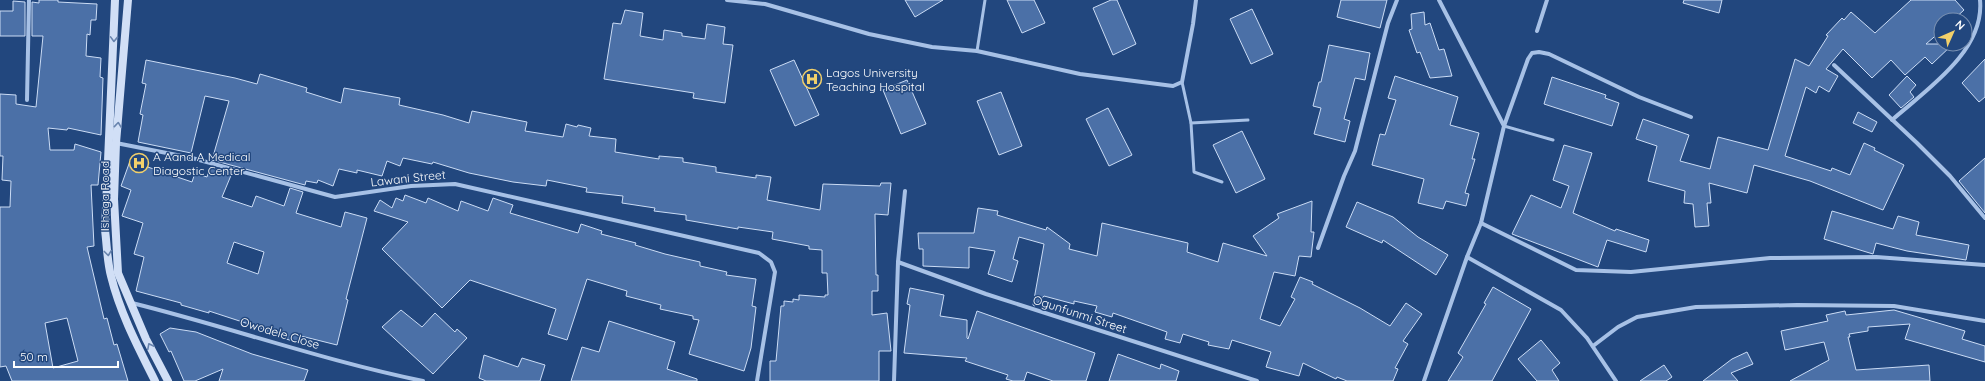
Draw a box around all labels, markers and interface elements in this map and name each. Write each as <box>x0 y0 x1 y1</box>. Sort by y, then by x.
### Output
north arrow <box>1933 12 1973 52</box>
text: N <box>1952 17 1968 33</box>
one-way arrow <box>110 36 118 42</box>
place label: Lagos University Teaching Hospital <box>826 65 925 94</box>
hospital icon: Lagos University Teaching Hospital <box>801 68 823 90</box>
one-way arrow <box>113 122 122 128</box>
place label: A Aand A Medical Diagostic Center <box>153 149 251 178</box>
hospital icon: A Aand A Medical Diagostic Center <box>128 152 150 174</box>
street label: Ishaga Road <box>97 161 112 231</box>
street label: Lawani Street <box>370 167 446 189</box>
one-way arrow <box>103 250 112 256</box>
street label: Ogunfunmi Street <box>1031 292 1129 336</box>
street label: Owodele Close <box>238 314 322 352</box>
scale bar <box>14 343 118 369</box>
one-way arrow <box>147 343 155 351</box>
text: 50 m <box>20 349 48 364</box>

